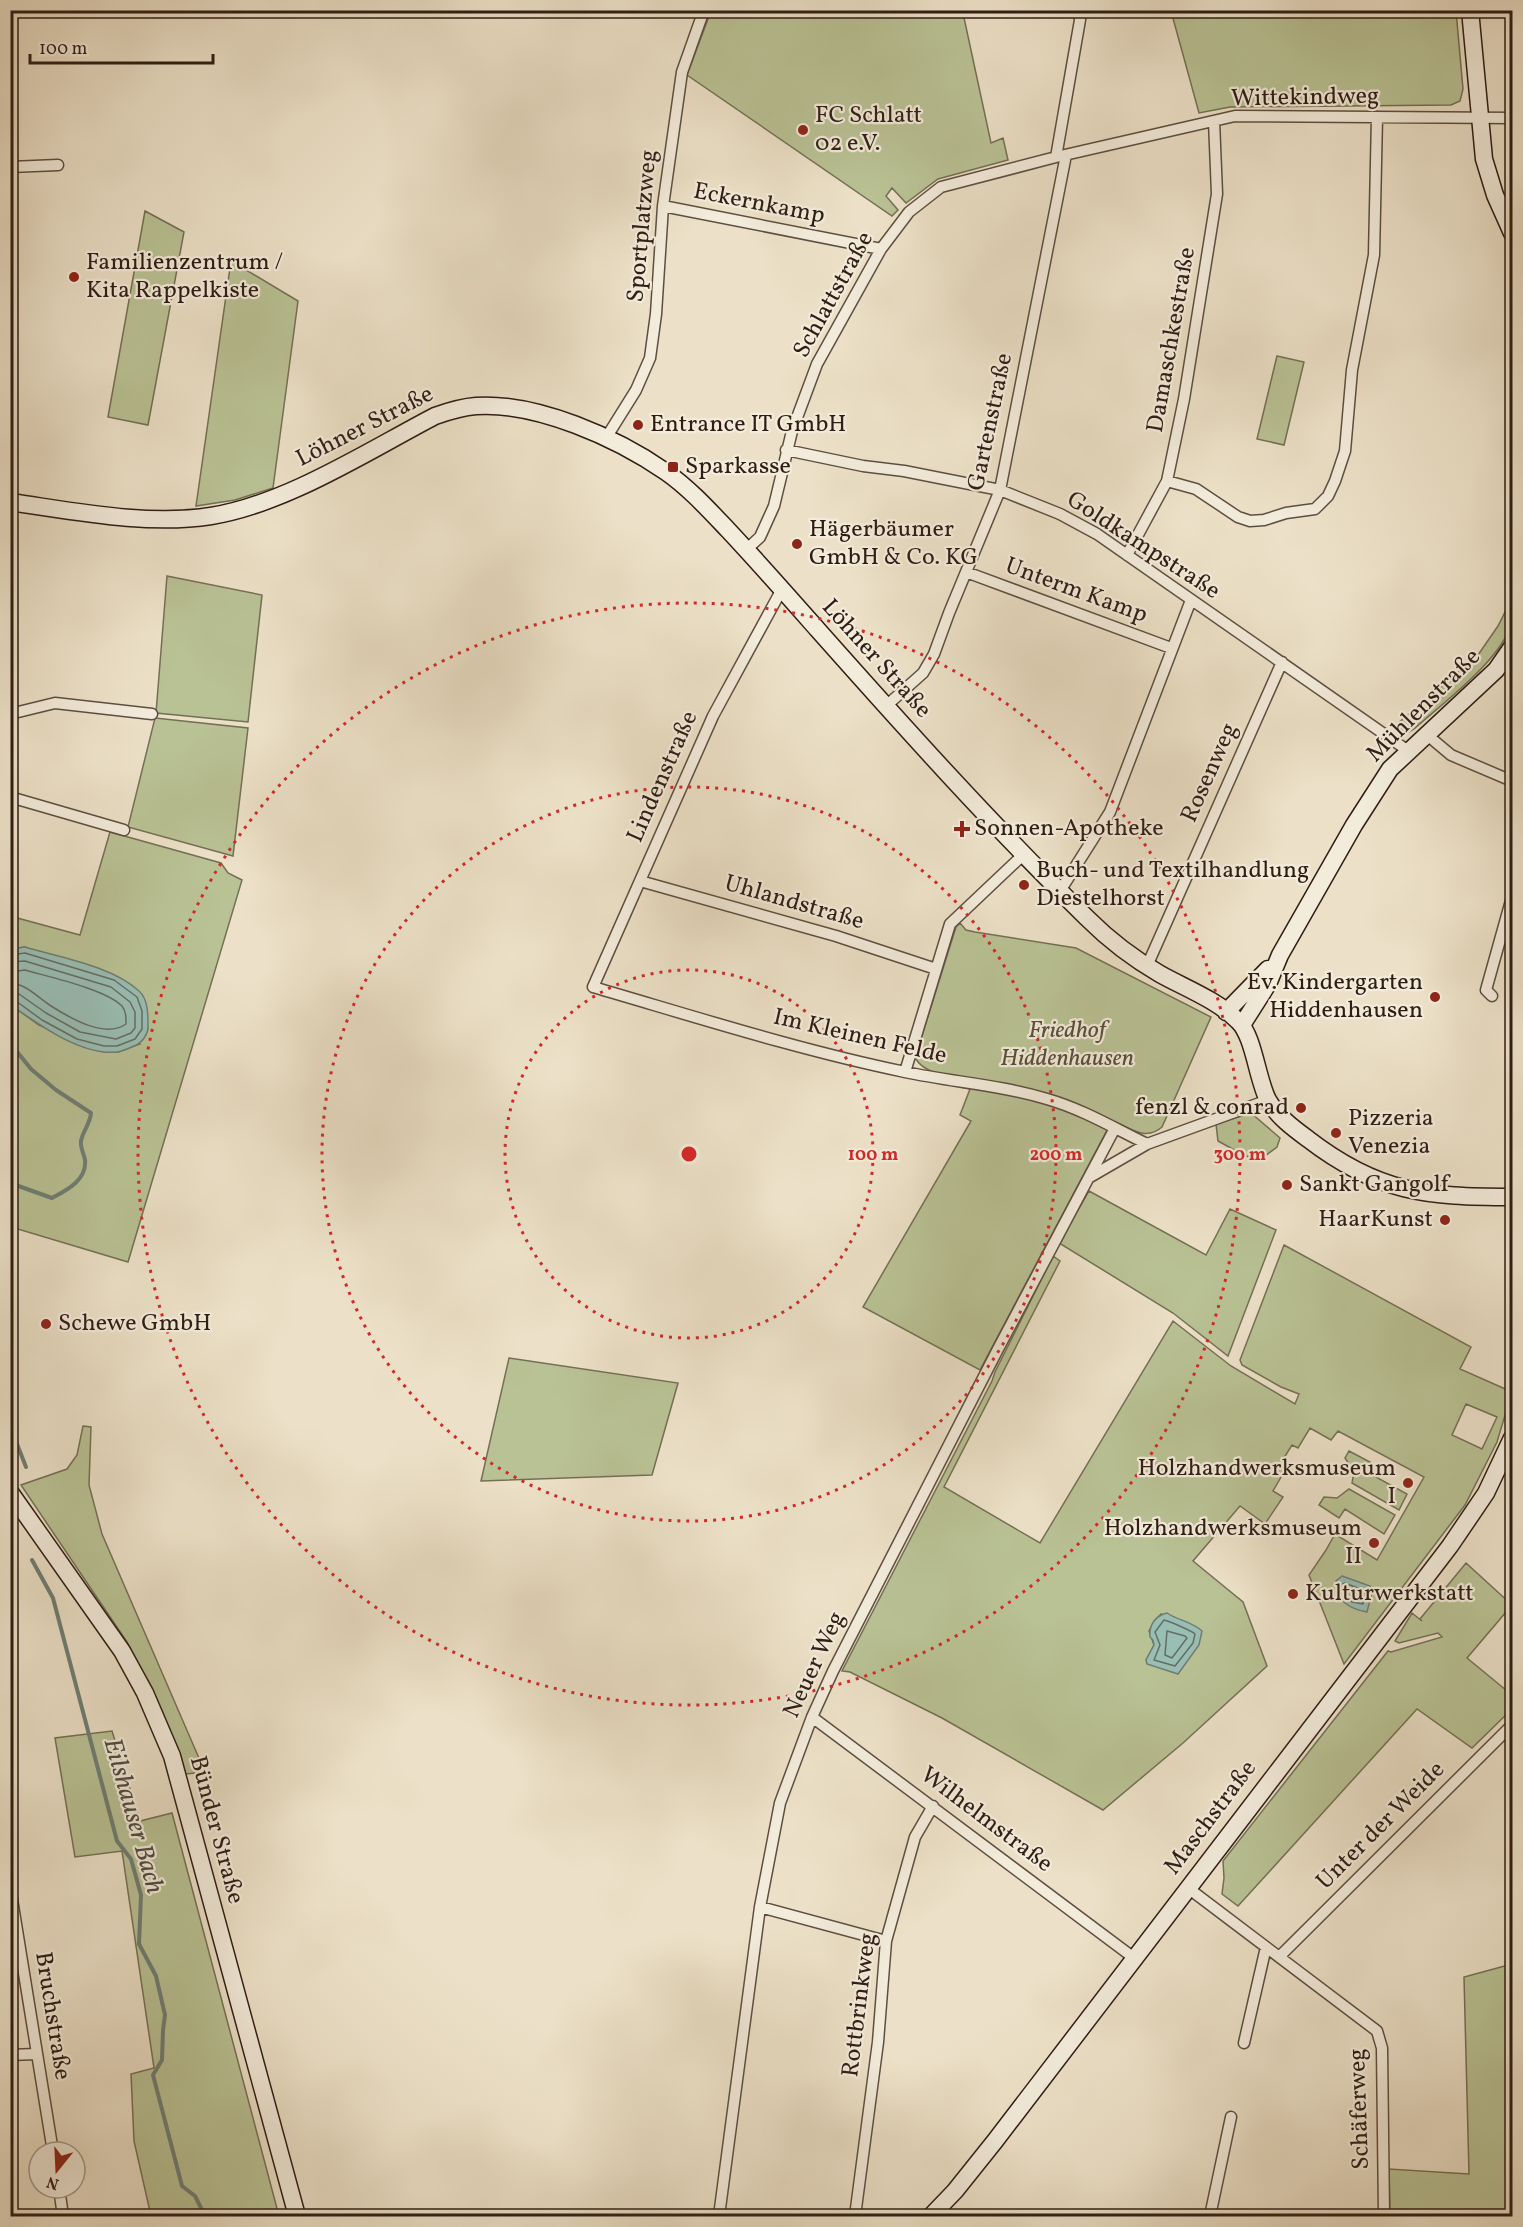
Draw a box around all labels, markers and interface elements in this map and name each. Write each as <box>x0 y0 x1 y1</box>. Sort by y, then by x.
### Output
scale bar <box>30 27 213 65</box>
text: 100 m <box>39 37 88 62</box>
street label: Wittekindweg <box>1230 80 1380 116</box>
place label: FC Schlatt 02 e.V. <box>815 99 922 161</box>
marker: FC Schlatt 02 e.V. <box>796 123 810 137</box>
street label: Sportplatzweg <box>619 148 667 304</box>
street label: Eckernkamp <box>690 175 828 233</box>
street label: Schlattstraße <box>785 226 883 364</box>
street label: Damaschkestraße <box>1139 245 1205 435</box>
place label: Familienzentrum / Kita Rappelkiste <box>86 246 284 308</box>
marker: Familienzentrum / Kita Rappelkiste <box>67 270 81 284</box>
street label: Gartenstraße <box>960 350 1022 494</box>
street label: Löhner Straße <box>290 378 440 476</box>
place label: Entrance IT GmbH <box>650 408 846 442</box>
marker: Entrance IT GmbH <box>631 418 645 432</box>
place label: Sparkasse <box>685 450 791 484</box>
marker: Sparkasse <box>666 460 680 474</box>
street label: Goldkampstraße <box>1059 483 1227 609</box>
place label: Hägerbäumer GmbH & Co. KG <box>809 513 978 575</box>
marker: Hägerbäumer GmbH & Co. KG <box>790 537 804 551</box>
street label: Unterm Kamp <box>1000 549 1152 633</box>
street label: Löhner Straße <box>813 592 939 726</box>
street label: Mühlenstraße <box>1359 641 1489 771</box>
street label: Lindenstraße <box>619 706 707 848</box>
street label: Rosenweg <box>1173 718 1247 828</box>
place label: Sonnen-Apotheke <box>974 812 1164 846</box>
marker: Sonnen-Apotheke <box>955 822 969 836</box>
place label: Buch- und Textilhandlung Diestelhorst <box>1036 854 1309 916</box>
street label: Uhlandstraße <box>720 867 868 939</box>
marker: Buch- und Textilhandlung Diestelhorst <box>1017 878 1031 892</box>
place label: Ev. Kindergarten Hiddenhausen <box>1247 966 1423 1028</box>
marker: Ev. Kindergarten Hiddenhausen <box>1428 990 1442 1004</box>
street label: Im Kleinen Felde <box>770 1001 950 1073</box>
park label: Friedhof Hiddenhausen <box>1000 1014 1134 1076</box>
place label: fenzl & conrad <box>1135 1091 1289 1125</box>
marker: fenzl & conrad <box>1294 1101 1308 1115</box>
place label: Pizzeria Venezia <box>1348 1102 1434 1164</box>
marker: Pizzeria Venezia <box>1329 1126 1343 1140</box>
text: 100 m <box>848 1143 898 1168</box>
text: 200 m <box>1030 1143 1082 1168</box>
text: 300 m <box>1214 1143 1266 1168</box>
centre of rings <box>679 1144 699 1164</box>
place label: Sankt Gangolf <box>1299 1168 1452 1202</box>
marker: Sankt Gangolf <box>1280 1178 1294 1192</box>
place label: HaarKunst <box>1318 1203 1433 1237</box>
marker: HaarKunst <box>1438 1213 1452 1227</box>
place label: Schewe GmbH <box>58 1307 211 1341</box>
marker: Schewe GmbH <box>39 1317 53 1331</box>
place label: Holzhandwerksmuseum I <box>1138 1452 1396 1514</box>
marker: Holzhandwerksmuseum I <box>1401 1476 1415 1490</box>
place label: Holzhandwerksmuseum II <box>1104 1512 1362 1574</box>
marker: Holzhandwerksmuseum II <box>1367 1536 1381 1550</box>
place label: Kulturwerkstatt <box>1305 1577 1474 1611</box>
marker: Kulturwerkstatt <box>1286 1587 1300 1601</box>
street label: Neuer Weg <box>775 1606 855 1724</box>
water label: Eilshauser Bach <box>94 1734 172 1898</box>
street label: Bünder Straße <box>180 1752 252 1908</box>
street label: Maschstraße <box>1157 1754 1265 1882</box>
street label: Unter der Weide <box>1309 1754 1453 1898</box>
street label: Wilhelmstraße <box>913 1759 1059 1881</box>
street label: Rottbrinkweg <box>834 1931 886 2079</box>
street label: Bruchstraße <box>25 1949 79 2083</box>
street label: Schäferweg <box>1341 2048 1379 2170</box>
north arrow <box>27 2140 87 2200</box>
text: N <box>44 2170 62 2195</box>

